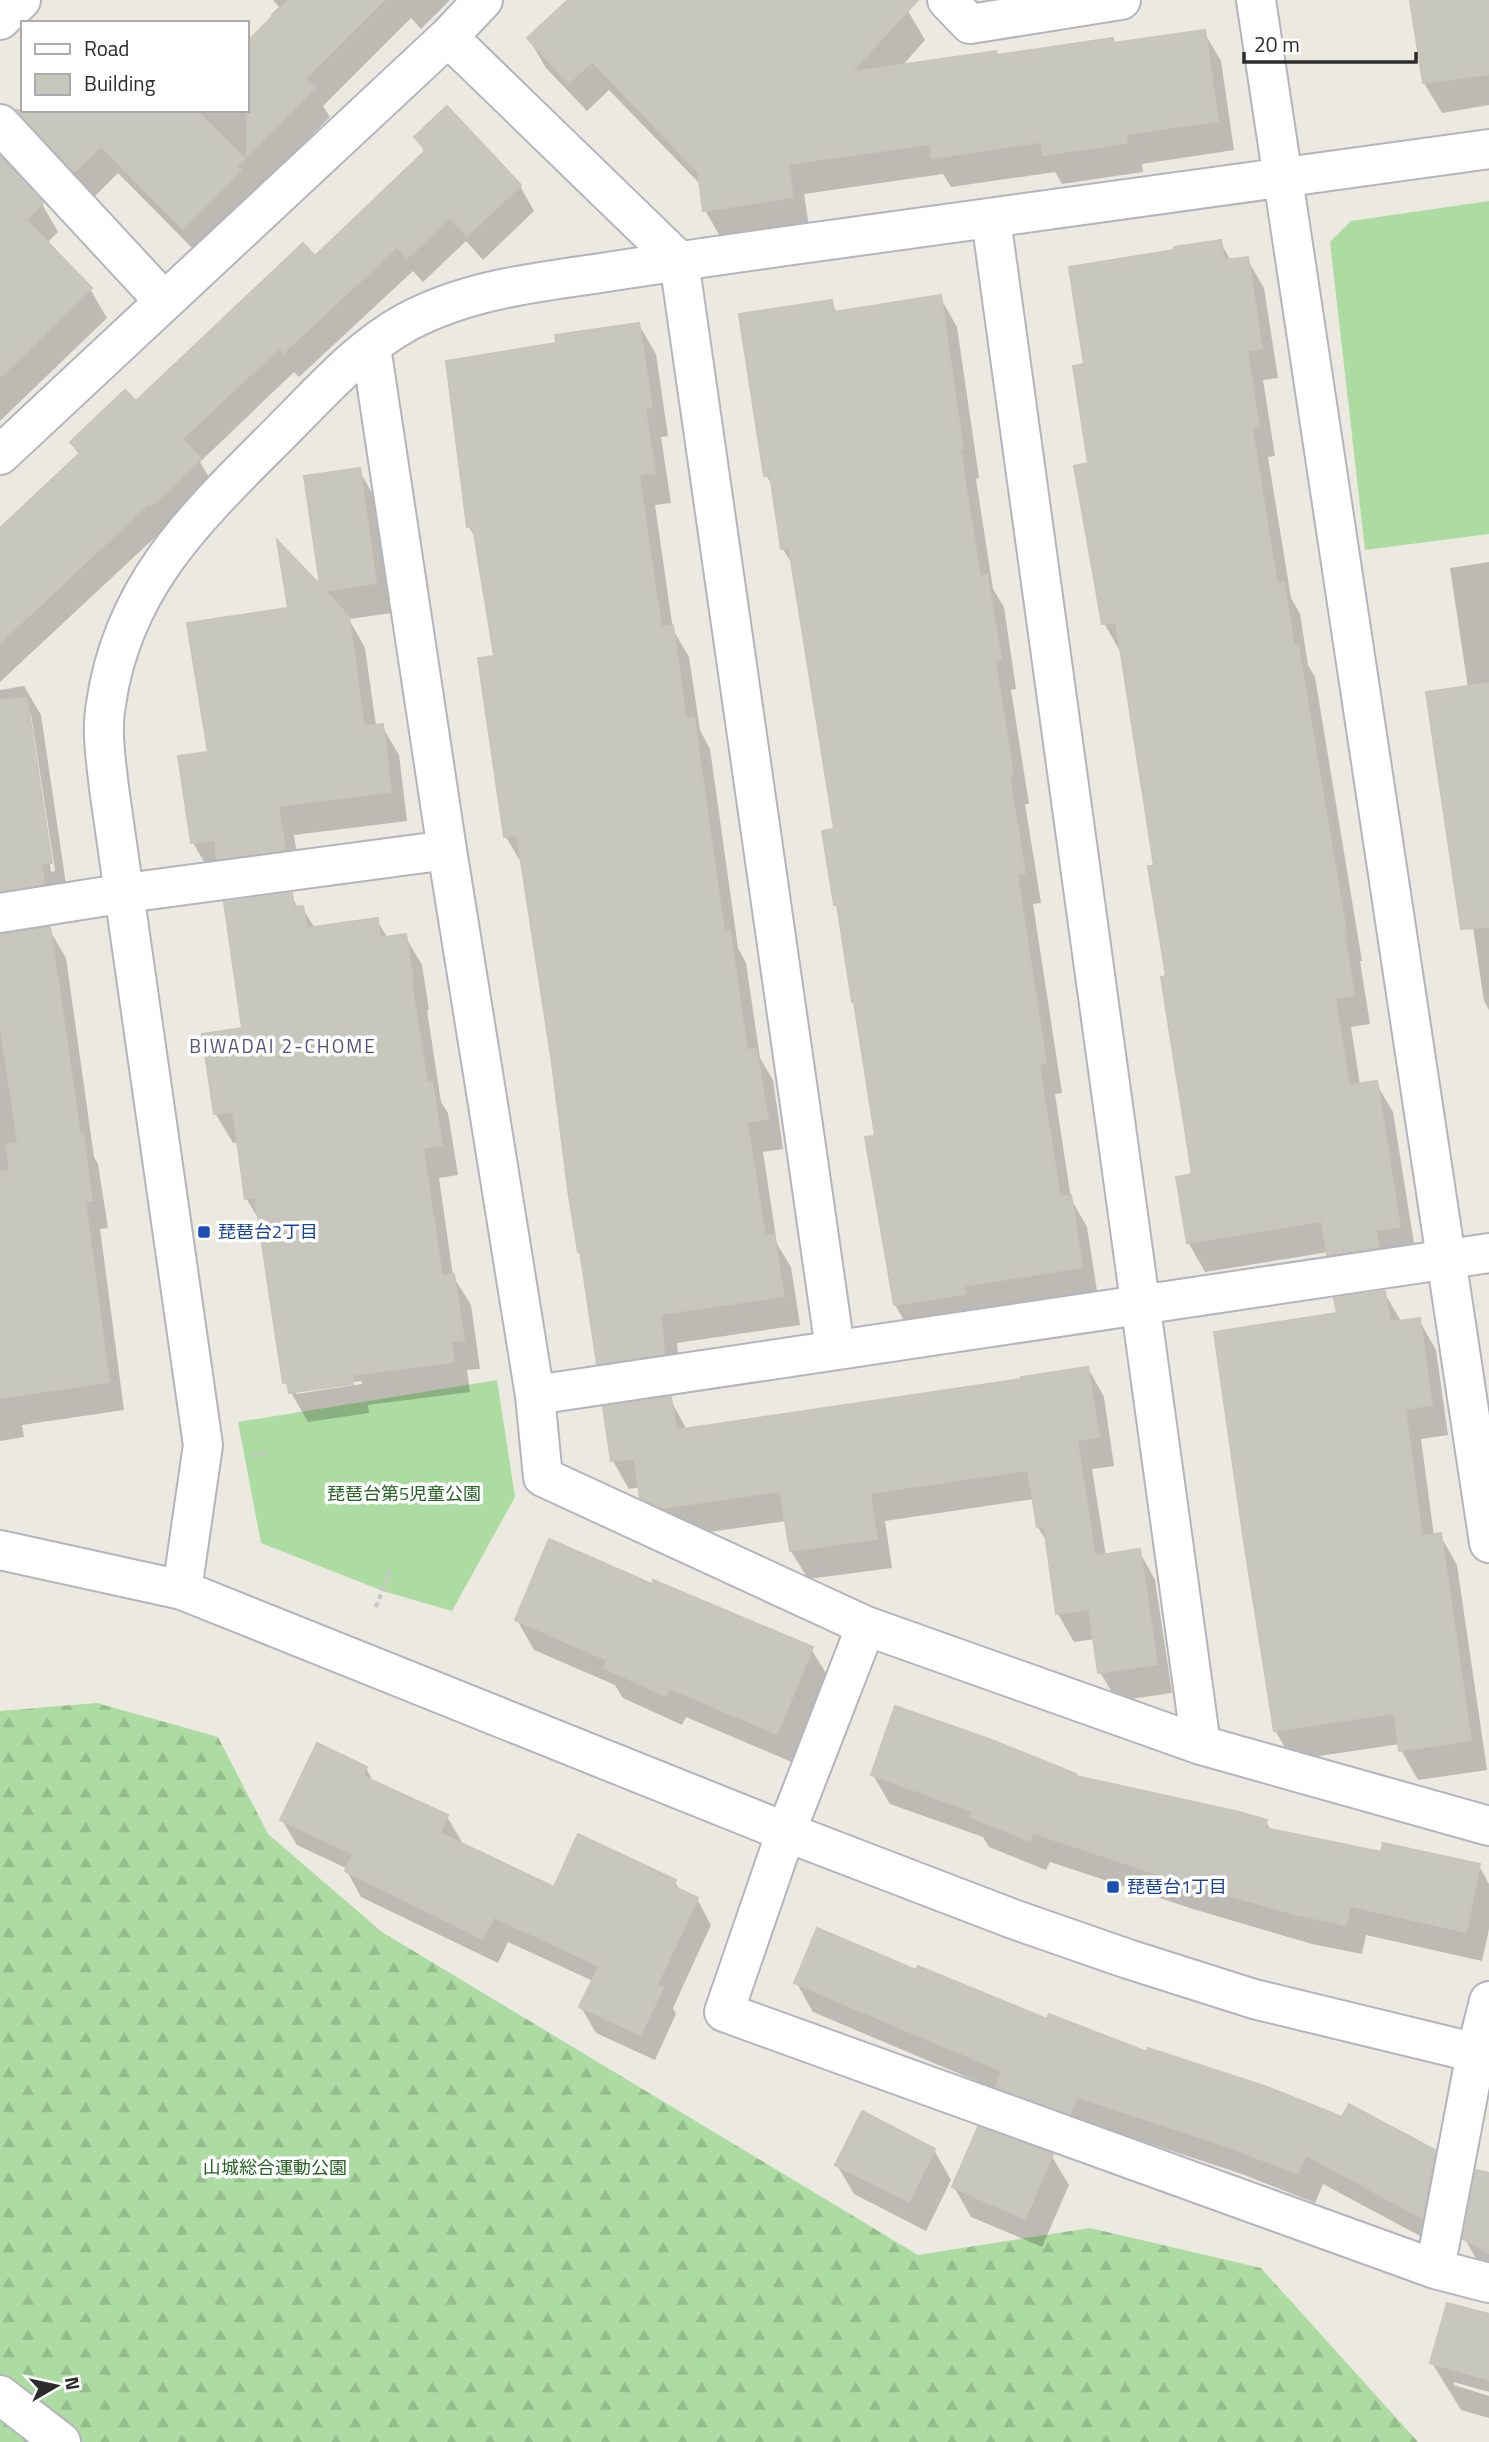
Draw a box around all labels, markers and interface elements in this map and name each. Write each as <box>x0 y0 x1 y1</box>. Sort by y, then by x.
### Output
legend <box>21 21 248 112</box>
scale bar <box>1244 21 1416 65</box>
text: 20 m <box>1254 28 1300 60</box>
text: Road <box>84 32 129 64</box>
text: Building <box>84 67 156 99</box>
district label: BIWADAI 2-CHOME <box>189 1031 377 1060</box>
place label: 琵琶台2丁目 <box>218 1218 318 1245</box>
marker: 琵琶台2丁目 <box>196 1224 212 1240</box>
park label: 琵琶台第5児童公園 <box>327 1480 481 1507</box>
place label: 琵琶台1丁目 <box>1127 1873 1227 1900</box>
marker: 琵琶台1丁目 <box>1105 1879 1121 1895</box>
park label: 山城総合運動公園 <box>203 2154 347 2181</box>
north arrow <box>21 2351 91 2421</box>
text: N <box>58 2374 89 2392</box>

